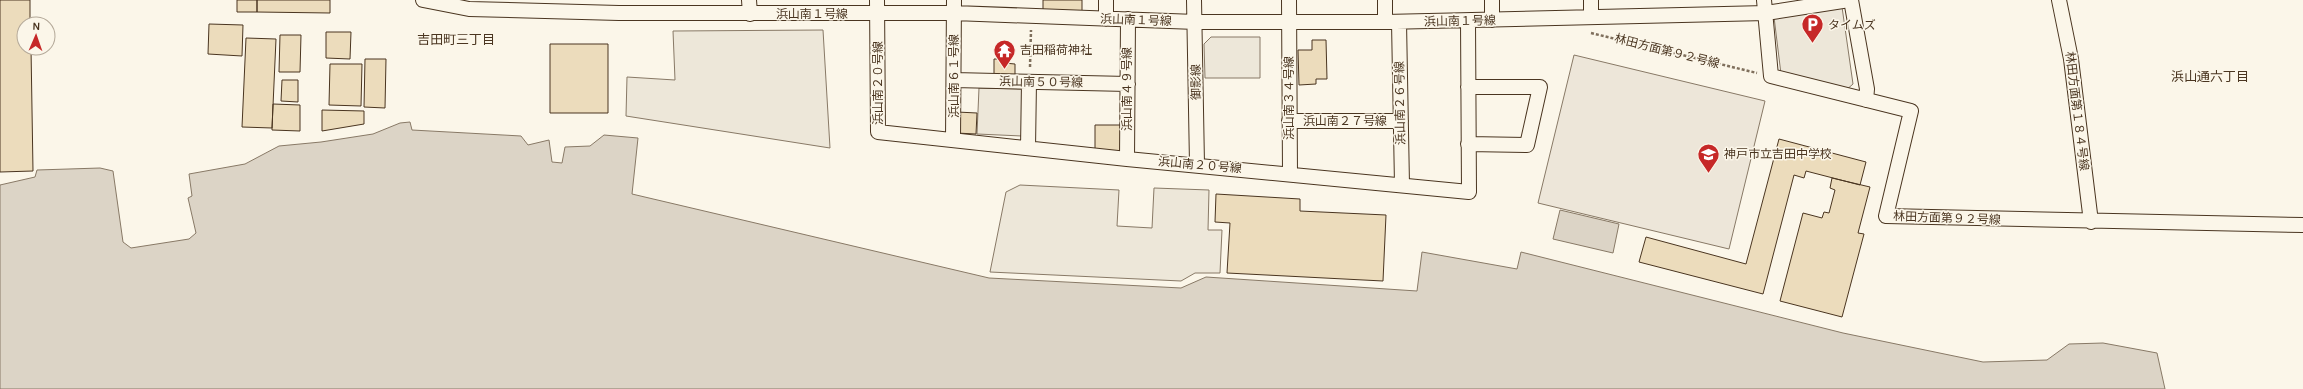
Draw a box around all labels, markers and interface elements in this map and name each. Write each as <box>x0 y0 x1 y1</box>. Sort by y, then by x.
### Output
street label: 浜山南１号線 <box>776 7 848 21</box>
street label: 浜山南１号線 <box>1100 12 1172 28</box>
parking icon: タイムズ <box>1800 12 1826 45</box>
street label: 浜山南１号線 <box>1424 13 1496 29</box>
north arrow <box>16 16 56 56</box>
place label: タイムズ <box>1828 18 1876 32</box>
text: N <box>32 20 41 33</box>
street label: 林田方面第９２号線 <box>1613 31 1721 71</box>
district label: 吉田町三丁目 <box>417 32 495 47</box>
street label: 浜山南６１号線 <box>947 34 961 118</box>
temple icon: 吉田稲荷神社 <box>991 37 1017 70</box>
street label: 浜山南２０号線 <box>871 41 885 125</box>
place label: 吉田稲荷神社 <box>1020 43 1092 57</box>
street label: 浜山南４９号線 <box>1120 47 1134 131</box>
street label: 林田方面第１８４号線 <box>2063 51 2091 171</box>
street label: 浜山南３４号線 <box>1282 56 1296 140</box>
street label: 浜山南２６号線 <box>1392 61 1408 145</box>
street label: 御影線 <box>1189 64 1203 100</box>
district label: 浜山通六丁目 <box>2171 69 2249 84</box>
street label: 浜山南５０号線 <box>999 74 1083 90</box>
street label: 浜山南２７号線 <box>1303 114 1387 128</box>
school or university icon: 神戸市立吉田中学校 <box>1696 141 1722 174</box>
place label: 神戸市立吉田中学校 <box>1724 147 1832 161</box>
street label: 浜山南２０号線 <box>1158 154 1242 176</box>
street label: 林田方面第９２号線 <box>1893 209 2001 227</box>

